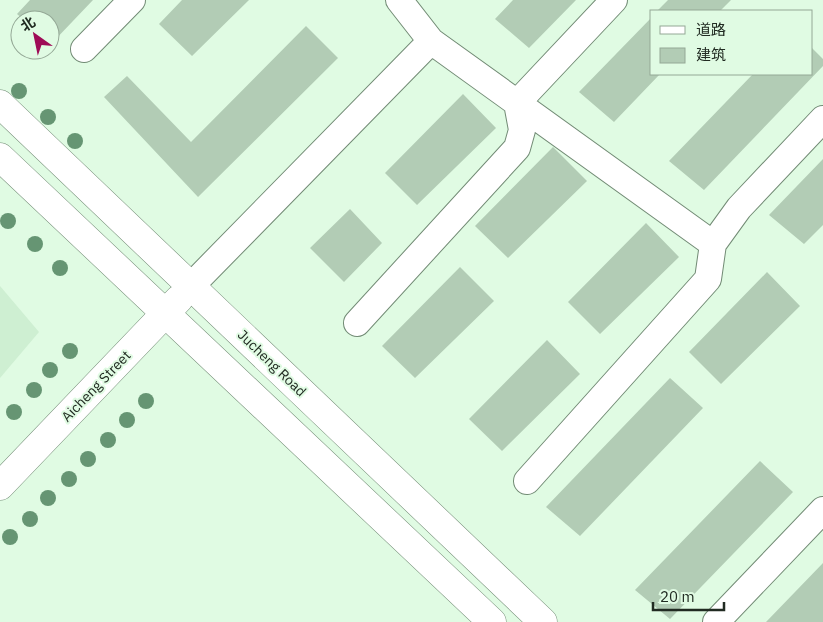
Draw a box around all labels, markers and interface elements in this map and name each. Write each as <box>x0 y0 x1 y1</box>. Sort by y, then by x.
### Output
north arrow <box>10 10 60 60</box>
legend <box>650 10 813 75</box>
text: 北 <box>17 13 39 35</box>
text: 道路 <box>696 20 726 39</box>
text: 建筑 <box>696 45 726 64</box>
street label: Jucheng Road <box>234 326 310 400</box>
street label: Aicheng Street <box>57 347 135 425</box>
scale bar <box>653 580 724 612</box>
text: 20 m <box>660 587 695 606</box>

